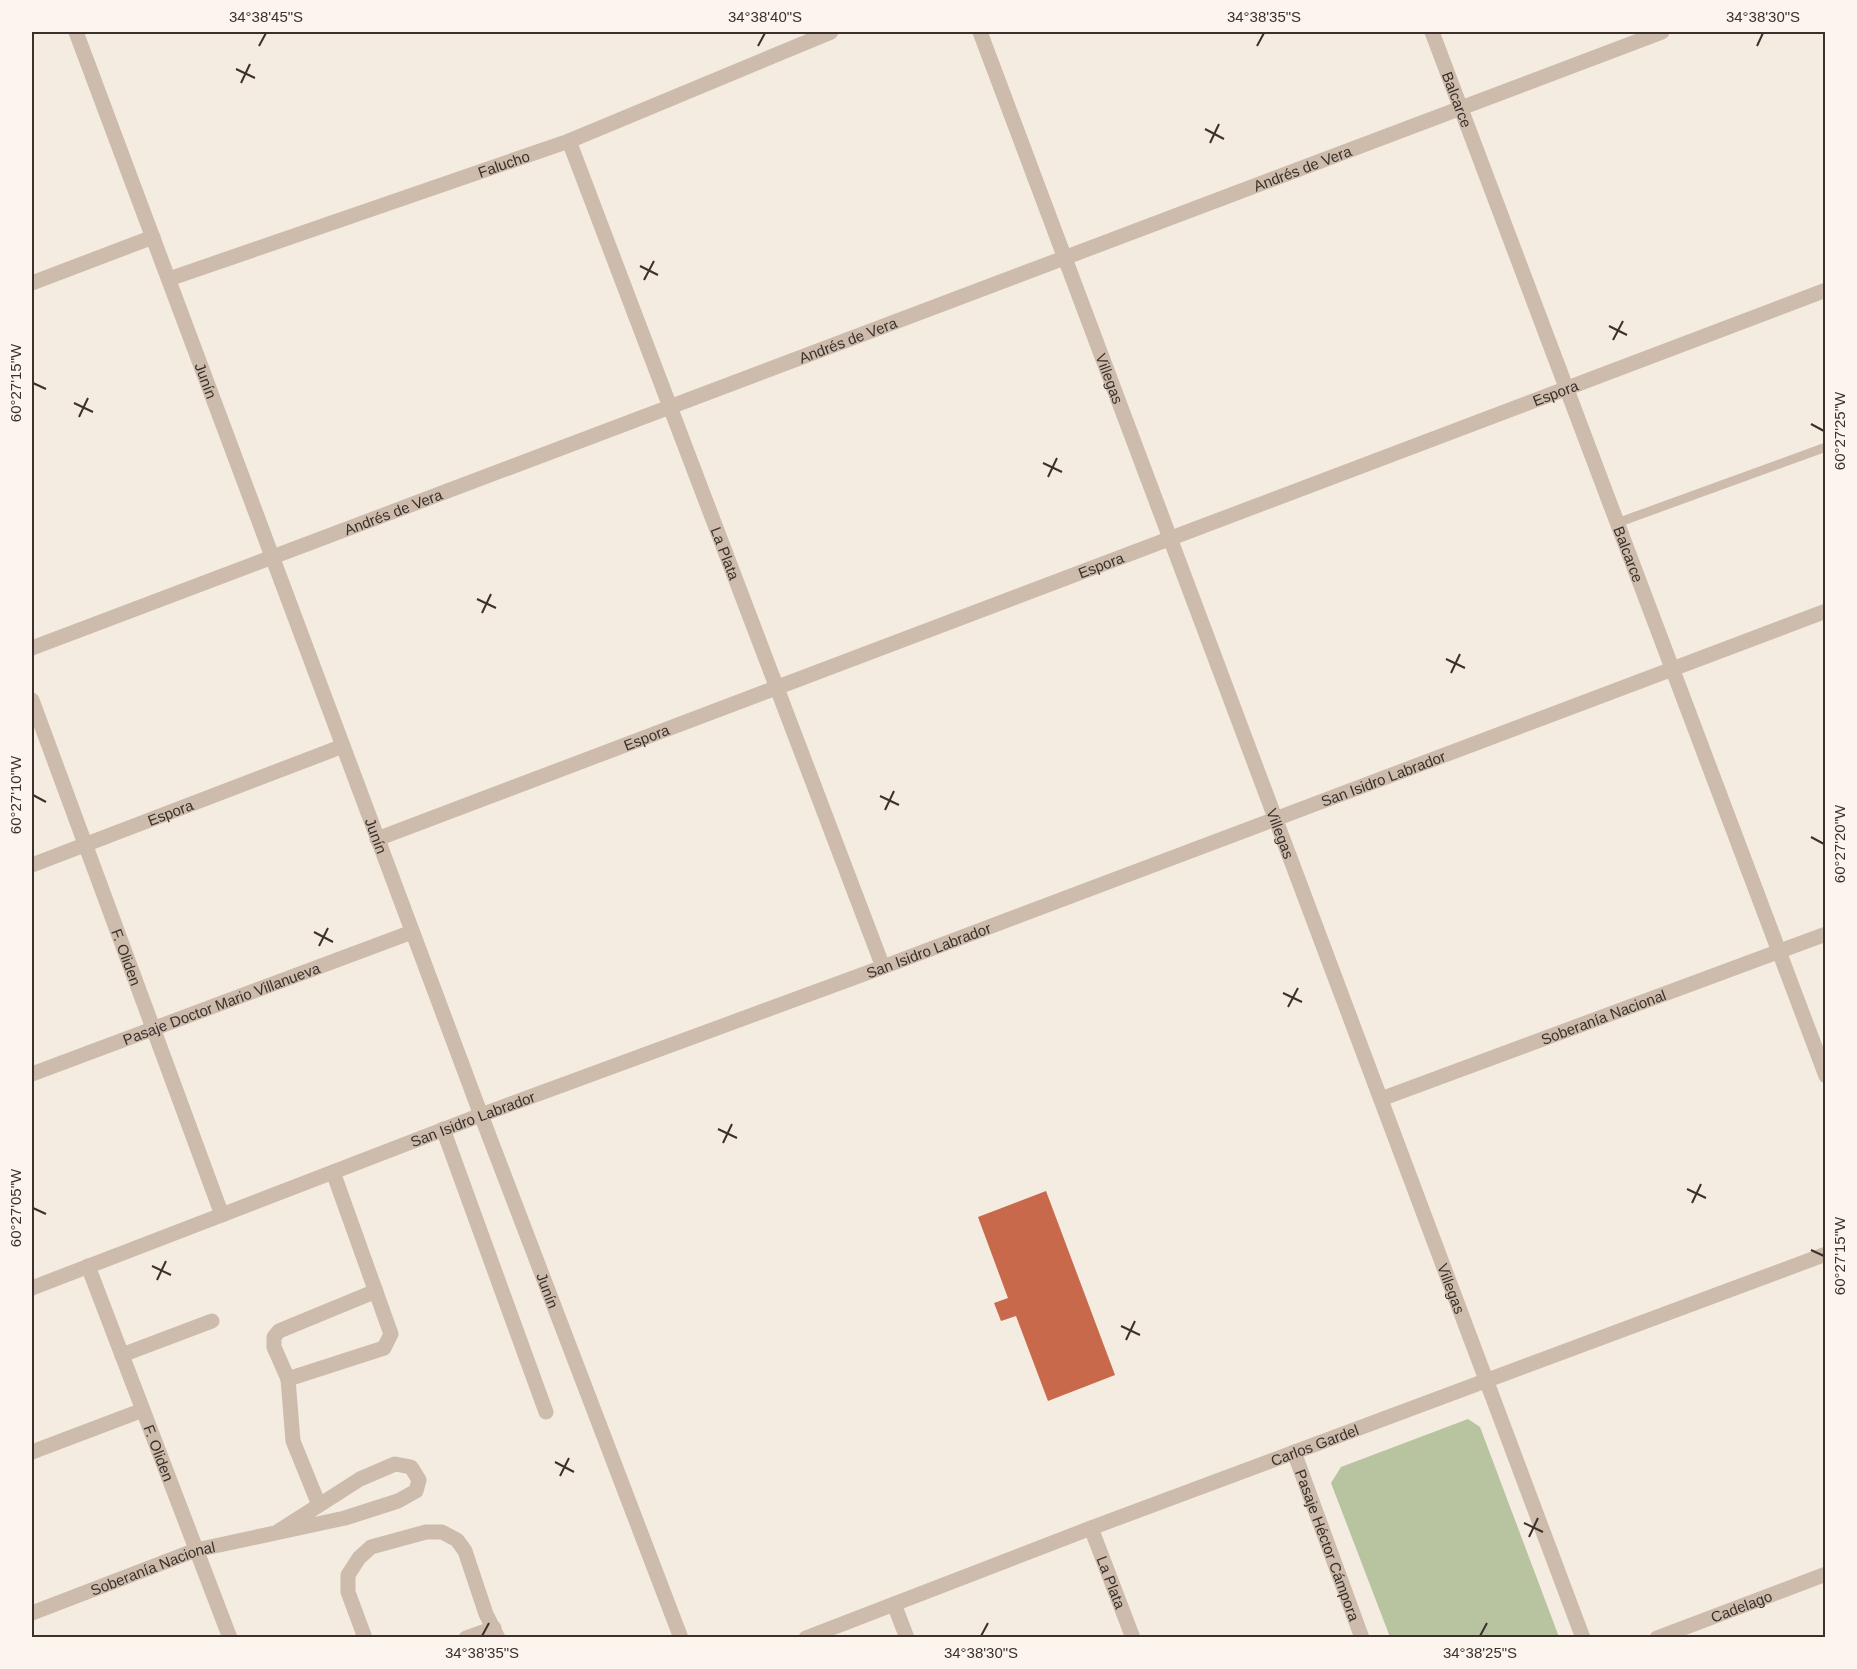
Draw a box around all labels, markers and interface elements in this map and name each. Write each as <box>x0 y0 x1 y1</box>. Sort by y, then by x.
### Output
text: 34°38'45"S <box>229 8 303 25</box>
text: 34°38'40"S <box>728 8 802 25</box>
text: 34°38'35"S <box>1227 8 1301 25</box>
text: 34°38'30"S <box>1726 8 1800 25</box>
street label: Balcarce <box>1439 69 1476 130</box>
street label: Andrés de Vera <box>1251 141 1354 194</box>
street label: Falucho <box>476 147 532 180</box>
street label: Andrés de Vera <box>796 313 900 366</box>
text: 60°27'15"W <box>7 343 24 422</box>
street label: Villegas <box>1093 351 1127 406</box>
street label: Junín <box>192 360 221 401</box>
street label: Espora <box>1530 376 1581 409</box>
text: 60°27'25"W <box>1831 391 1848 470</box>
street label: Andrés de Vera <box>342 485 445 538</box>
street label: La Plata <box>708 524 744 583</box>
street label: Balcarce <box>1611 524 1647 584</box>
street label: Espora <box>1076 548 1127 581</box>
street label: Espora <box>621 720 672 753</box>
street label: San Isidro Labrador <box>1318 747 1448 809</box>
text: 60°27'10"W <box>7 755 24 834</box>
street label: Espora <box>145 795 196 829</box>
text: 60°27'20"W <box>1831 804 1848 883</box>
street label: Villegas <box>1264 806 1298 861</box>
street label: Junín <box>362 815 391 856</box>
street label: San Isidro Labrador <box>864 919 993 981</box>
street label: F. Oliden <box>109 926 145 988</box>
street label: Pasaje Doctor Mario Villanueva <box>120 958 323 1048</box>
street label: Soberanía Nacional <box>1538 986 1668 1047</box>
street label: San Isidro Labrador <box>408 1087 537 1150</box>
text: 60°27'05"W <box>7 1168 24 1247</box>
text: 60°27'15"W <box>1831 1216 1848 1295</box>
street label: Villegas <box>1435 1261 1469 1316</box>
street label: Junín <box>534 1270 563 1311</box>
street label: Carlos Gardel <box>1268 1421 1361 1469</box>
street label: F. Oliden <box>141 1422 178 1484</box>
street label: Pasaje Héctor Cámpora <box>1293 1467 1364 1624</box>
street label: Soberanía Nacional <box>88 1538 217 1598</box>
street label: La Plata <box>1094 1553 1130 1612</box>
street label: Cadelago <box>1708 1587 1774 1625</box>
text: 34°38'35"S <box>445 1644 519 1661</box>
text: 34°38'30"S <box>944 1644 1018 1661</box>
text: 34°38'25"S <box>1443 1644 1517 1661</box>

